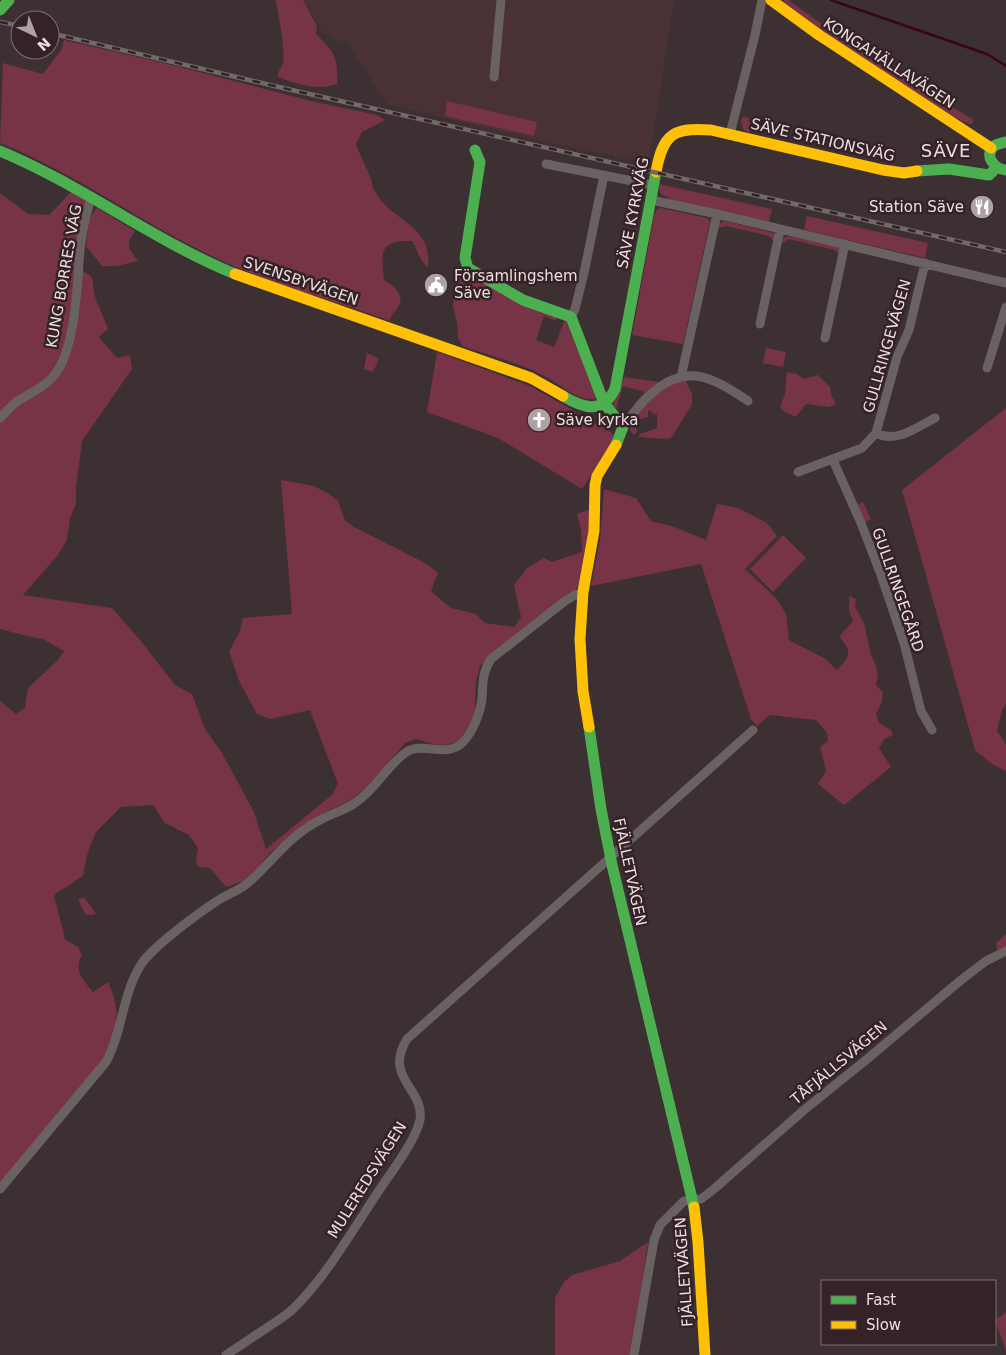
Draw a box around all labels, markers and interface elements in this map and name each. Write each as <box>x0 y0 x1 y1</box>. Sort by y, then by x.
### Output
north arrow <box>10 10 60 60</box>
street label: KONGAHÄLLAVÄGEN <box>820 13 959 112</box>
text: N <box>34 35 54 54</box>
street label: SÄVE STATIONSVÄG <box>749 114 897 165</box>
district label: SÄVE <box>921 140 971 161</box>
street label: SÄVE KYRKVÄG <box>612 155 653 270</box>
restaurant icon: Station Säve <box>969 194 995 220</box>
place label: Station Säve <box>869 198 964 216</box>
street label: KUNG BORRES VÄG <box>42 203 85 349</box>
street label: SVENSBYVÄGEN <box>241 252 361 309</box>
place label: Församlingshem Säve <box>454 267 578 302</box>
public building icon: Församlingshem Säve <box>423 272 449 298</box>
street label: GULLRINGEVÄGEN <box>858 277 915 415</box>
church icon: Säve kyrka <box>526 407 552 433</box>
place label: Säve kyrka <box>556 411 638 429</box>
street label: GULLRINGEGÅRD <box>868 525 929 655</box>
street label: FJÄLLETVÄGEN <box>610 816 651 928</box>
street label: TÅFJÄLLSVÄGEN <box>786 1017 891 1109</box>
street label: MULEREDSVÄGEN <box>323 1118 410 1242</box>
street label: FJÄLLETVÄGEN <box>670 1216 697 1328</box>
legend <box>821 1280 996 1345</box>
text: Fast <box>866 1291 896 1309</box>
text: Slow <box>866 1316 901 1334</box>

